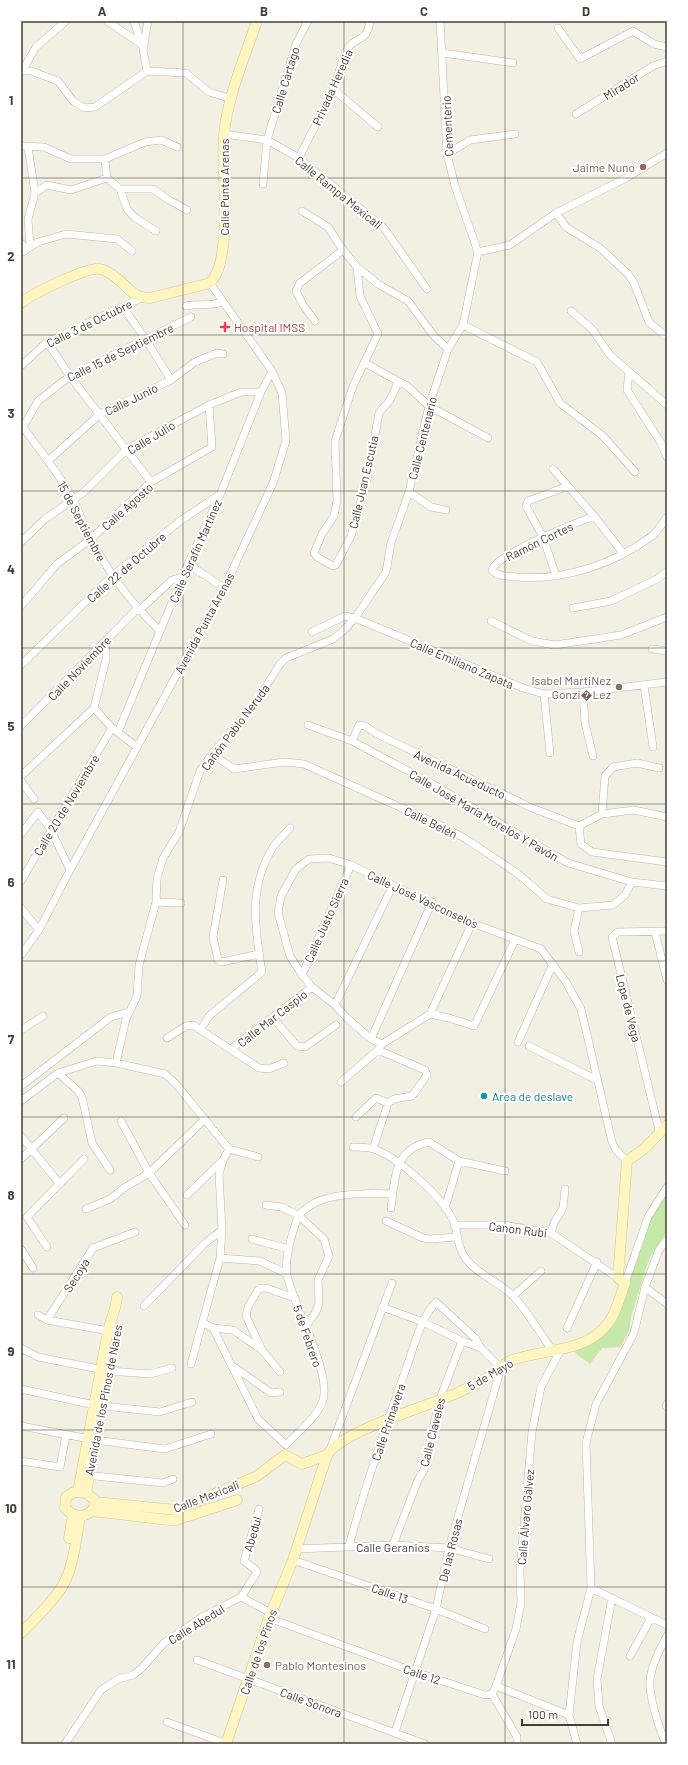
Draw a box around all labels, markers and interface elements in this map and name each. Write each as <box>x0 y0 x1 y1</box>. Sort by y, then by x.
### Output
text: A <box>98 3 107 19</box>
text: B <box>260 3 268 19</box>
text: C <box>420 3 428 19</box>
text: D <box>582 3 590 19</box>
street label: Calle Cártago <box>268 45 302 115</box>
street label: Privada Heredia <box>309 47 355 127</box>
street label: Mirador <box>601 69 642 102</box>
text: 1 <box>9 92 13 108</box>
street label: Cementerio <box>438 95 456 157</box>
street label: Calle Punta Arenas <box>217 138 231 235</box>
street label: Calle Rampa Mexicali <box>293 153 385 231</box>
place label: Jaime Nuno <box>573 160 635 174</box>
marker: Jaime Nuno <box>638 162 648 172</box>
text: 2 <box>7 248 15 264</box>
street label: Calle 3 de Octubre <box>44 296 134 350</box>
street label: Calle 15 de Septiembre <box>64 320 176 384</box>
place label: Hospital IMSS <box>234 320 305 334</box>
marker: Hospital IMSS <box>219 321 231 333</box>
street label: Calle Junio <box>102 380 160 418</box>
street label: Calle Centenario <box>405 395 439 481</box>
text: 3 <box>7 405 15 421</box>
street label: Calle Julio <box>125 417 177 457</box>
street label: Calle Juan Escutia <box>345 434 381 530</box>
street label: 15 de Septiembre <box>55 478 109 564</box>
street label: Calle Agosto <box>98 479 156 533</box>
street label: Calle Serafín Martínez <box>166 497 224 605</box>
street label: Ramón Cortes <box>503 519 575 563</box>
street label: Calle 22 de Octubre <box>84 529 168 605</box>
text: 4 <box>7 561 15 577</box>
street label: Avenida Punta Arenas <box>171 570 237 676</box>
street label: Calle Noviembre <box>45 633 113 703</box>
street label: Calle Emiliano Zapata <box>408 635 516 691</box>
place label: Isabel MartiNez Gonzi�Lez <box>531 673 611 701</box>
street label: Cañón Pablo Neruda <box>198 681 272 773</box>
marker: Isabel MartiNez Gonzi�Lez <box>614 682 624 692</box>
text: 5 <box>7 718 15 734</box>
street label: Avenida Acueducto <box>412 747 508 801</box>
street label: Calle 20 de Noviembre <box>30 752 102 858</box>
street label: Calle José María Morelos Y Pavón <box>407 766 561 864</box>
street label: Calle Belén <box>402 803 460 841</box>
street label: Calle José Vasconselos <box>365 867 481 931</box>
text: 6 <box>8 874 15 890</box>
street label: Calle Justo Sierra <box>301 875 351 965</box>
street label: Lope de Vega <box>614 973 644 1043</box>
street label: Calle Mar Caspio <box>234 986 310 1050</box>
text: 7 <box>8 1031 15 1047</box>
place label: Area de deslave <box>492 1089 573 1103</box>
marker: Area de deslave <box>479 1091 489 1101</box>
text: 8 <box>7 1187 15 1203</box>
street label: Canon Rubi <box>488 1218 548 1240</box>
street label: Secoya <box>60 1255 92 1295</box>
street label: 5 de Febrero <box>291 1303 325 1369</box>
street label: Avenida de los Pinos de Nares <box>81 1323 125 1477</box>
text: 9 <box>8 1343 15 1359</box>
street label: 5 de Mayo <box>465 1355 515 1393</box>
street label: Calle Primavera <box>368 1382 408 1462</box>
street label: Calle Claveles <box>417 1396 447 1468</box>
street label: Calle Álvaro Gálvez <box>514 1469 536 1565</box>
street label: Calle Mexicali <box>171 1477 241 1515</box>
text: 10 <box>5 1500 17 1516</box>
street label: Abedul <box>240 1515 264 1553</box>
street label: De las Rosas <box>435 1517 465 1583</box>
street label: Calle Geranios <box>356 1540 430 1554</box>
street label: Calle 13 <box>370 1580 410 1606</box>
street label: Calle Abedul <box>165 1601 227 1647</box>
street label: Calle de los Pinos <box>237 1607 279 1697</box>
text: 11 <box>6 1656 16 1672</box>
place label: Pablo Montesinos <box>275 1658 366 1672</box>
marker: Pablo Montesinos <box>262 1660 272 1670</box>
street label: Calle 12 <box>402 1661 442 1687</box>
street label: Calle Sonora <box>278 1684 344 1720</box>
scale bar <box>522 1701 608 1727</box>
text: 100 m <box>528 1707 558 1721</box>

